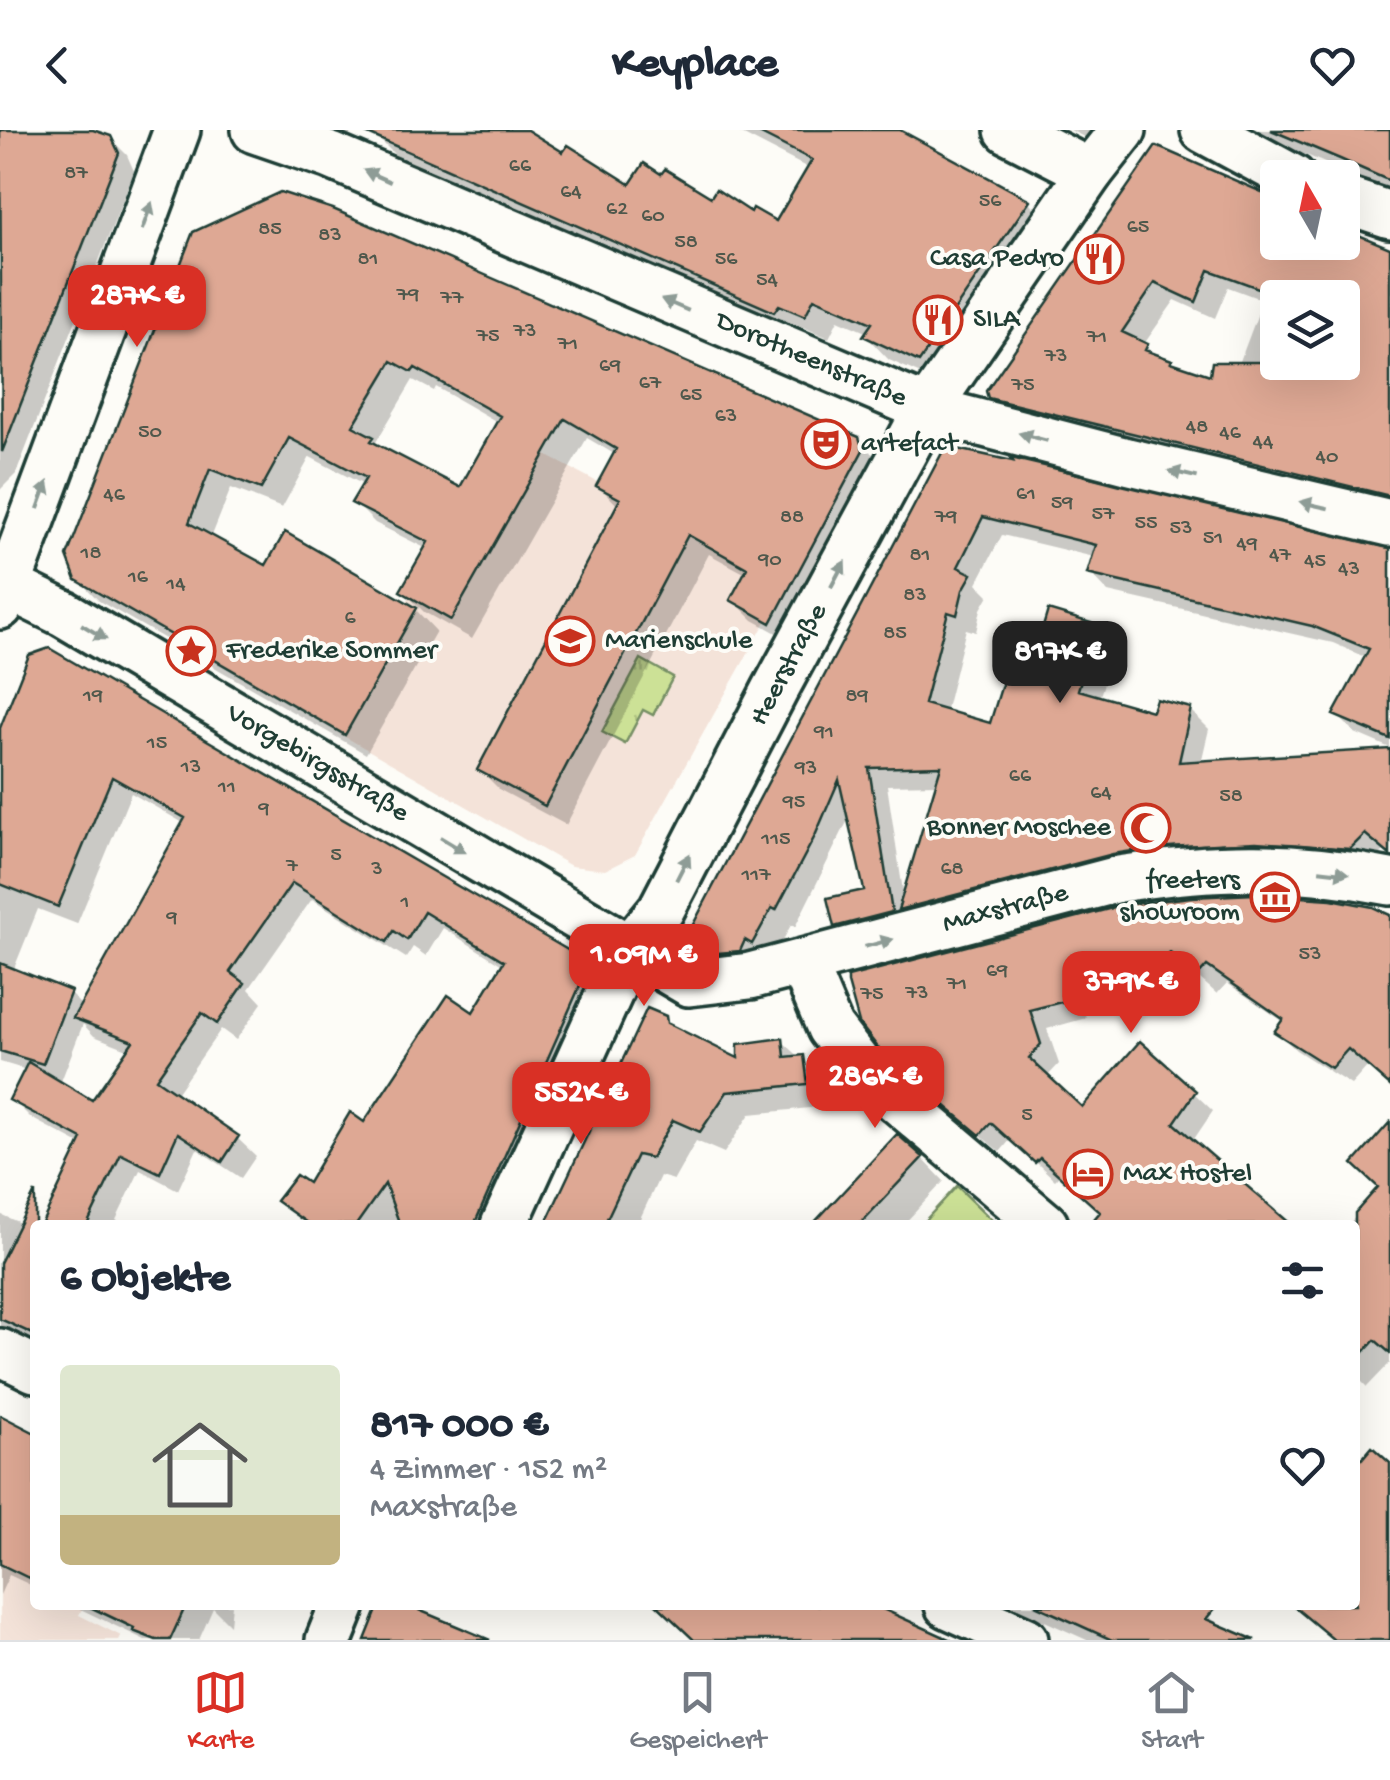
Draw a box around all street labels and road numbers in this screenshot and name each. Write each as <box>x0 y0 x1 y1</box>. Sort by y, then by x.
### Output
street label: Dorotheenstraße <box>709 304 912 415</box>
street label: Heerstraße <box>743 598 835 731</box>
street label: Vorgebirgsstraße <box>220 696 415 830</box>
street label: Maxstraße <box>939 876 1072 941</box>

